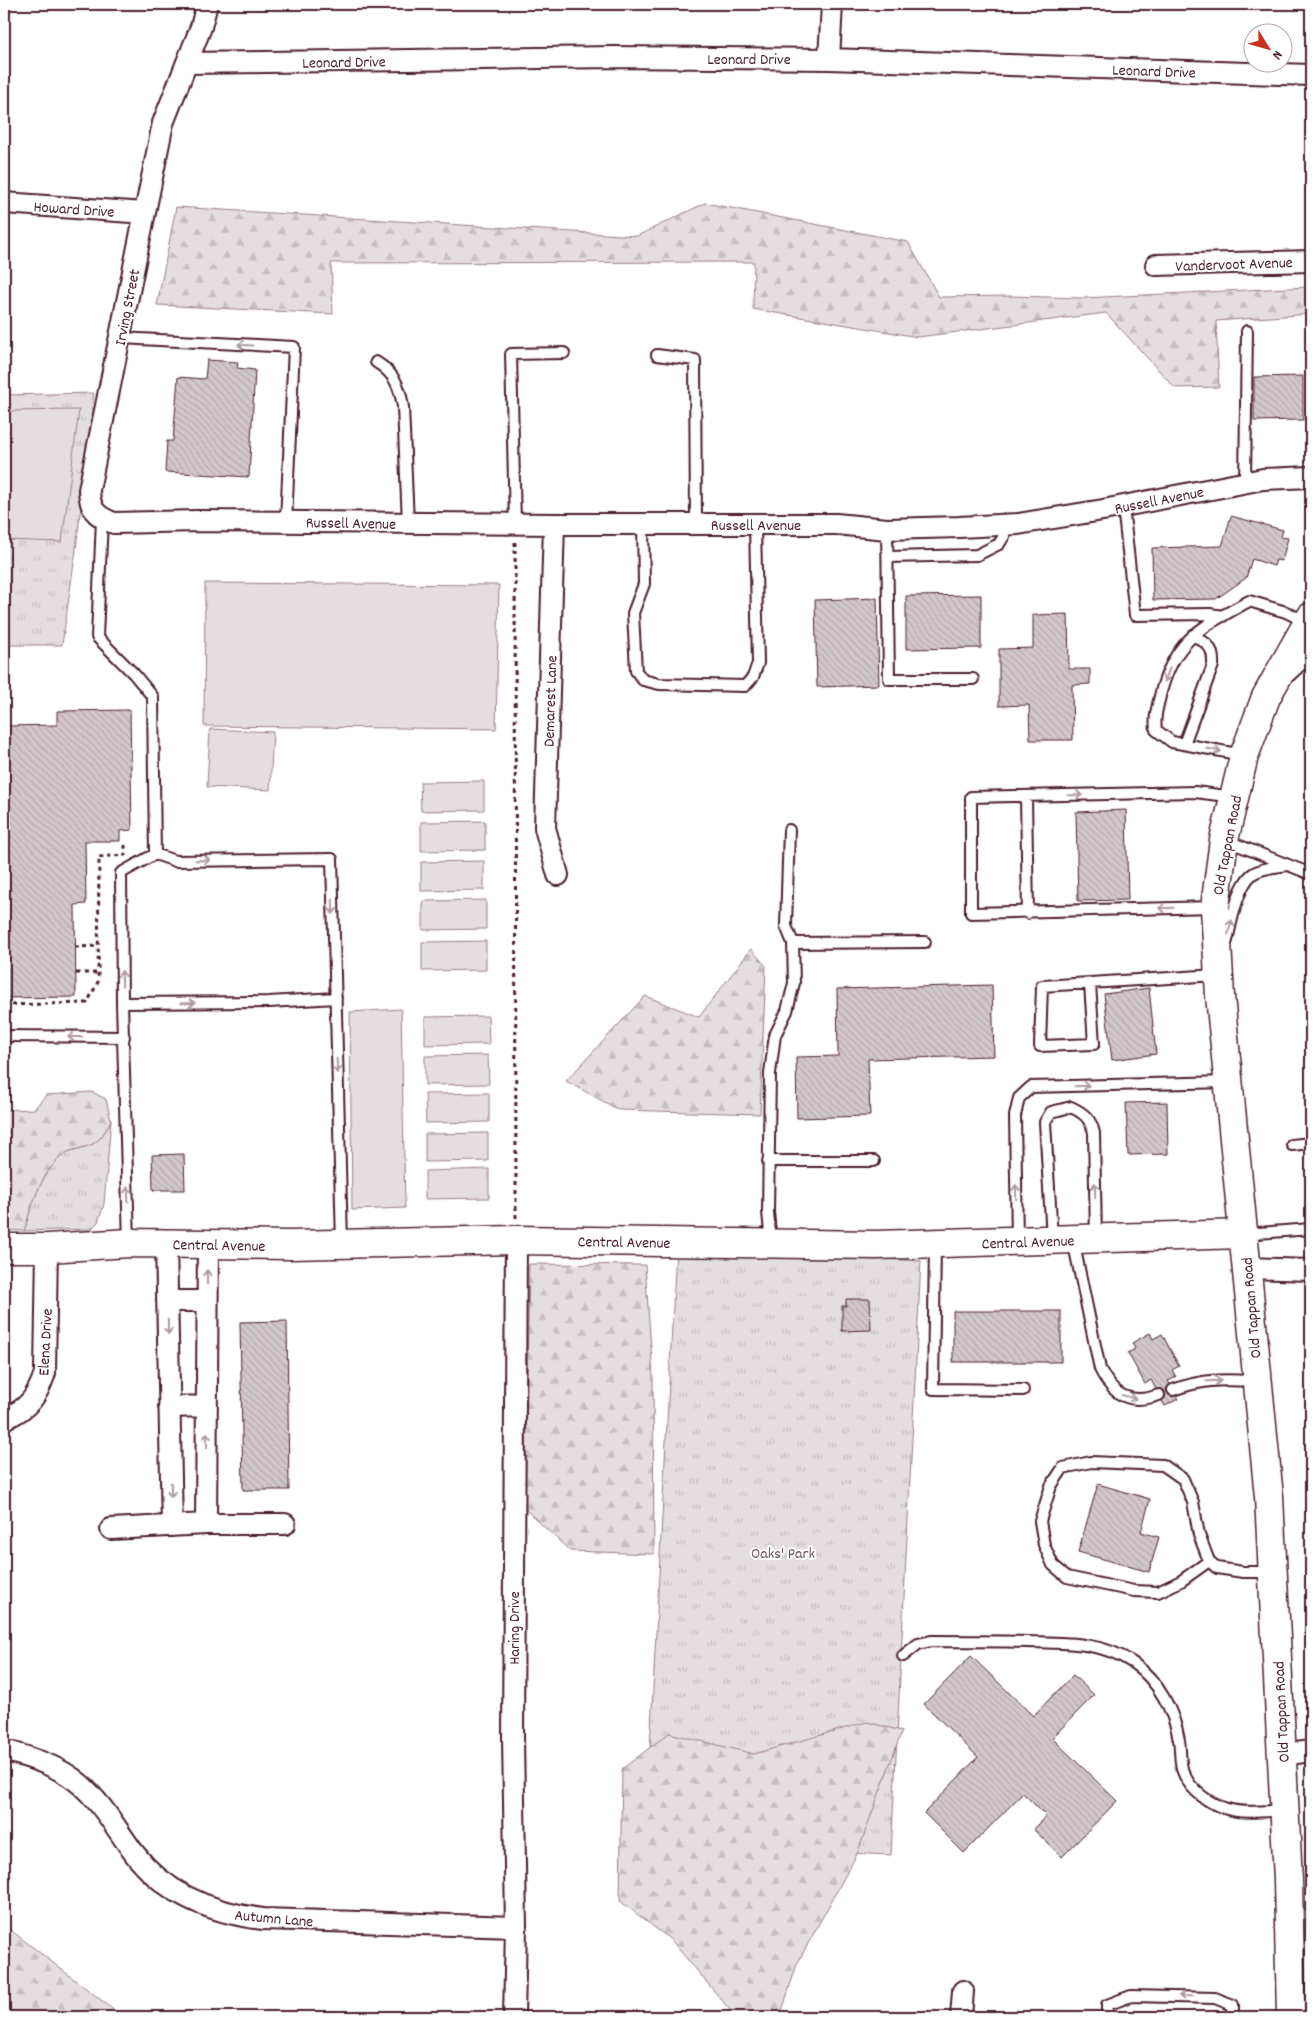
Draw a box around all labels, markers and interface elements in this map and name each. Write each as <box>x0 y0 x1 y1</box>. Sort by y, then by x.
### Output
north arrow <box>1242 22 1292 72</box>
text: N <box>1267 46 1287 63</box>
street label: Leonard Drive <box>707 49 791 72</box>
street label: Leonard Drive <box>302 51 386 76</box>
street label: Leonard Drive <box>1112 60 1196 85</box>
street label: Howard Drive <box>33 196 115 225</box>
street label: Vandervoot Avenue <box>1175 252 1293 279</box>
street label: Irving Street <box>110 267 147 348</box>
one-way arrow <box>238 340 254 349</box>
street label: Russell Avenue <box>1113 482 1206 521</box>
street label: Russell Avenue <box>306 512 396 537</box>
street label: Russell Avenue <box>711 515 801 538</box>
street label: Demarest Lane <box>538 655 565 747</box>
one-way arrow <box>1162 667 1171 682</box>
one-way arrow <box>1206 745 1222 755</box>
one-way arrow <box>1067 791 1083 800</box>
street label: Old Tappan Road <box>1208 794 1249 897</box>
one-way arrow <box>194 855 211 865</box>
one-way arrow <box>328 899 338 915</box>
one-way arrow <box>1159 903 1175 913</box>
one-way arrow <box>1226 920 1236 936</box>
one-way arrow <box>117 970 126 986</box>
one-way arrow <box>180 998 196 1007</box>
one-way arrow <box>67 1032 84 1042</box>
one-way arrow <box>332 1057 342 1073</box>
one-way arrow <box>1074 1081 1090 1090</box>
one-way arrow <box>1090 1182 1100 1198</box>
one-way arrow <box>1011 1185 1021 1201</box>
one-way arrow <box>123 1186 132 1202</box>
street label: Central Avenue <box>981 1230 1075 1257</box>
street label: Central Avenue <box>577 1231 671 1256</box>
street label: Central Avenue <box>172 1234 266 1259</box>
street label: Old Tappan Road <box>1237 1256 1268 1359</box>
one-way arrow <box>202 1270 212 1286</box>
street label: Elena Drive <box>33 1308 60 1376</box>
one-way arrow <box>163 1318 173 1335</box>
one-way arrow <box>1206 1376 1222 1385</box>
one-way arrow <box>1120 1393 1136 1402</box>
one-way arrow <box>202 1432 212 1448</box>
one-way arrow <box>166 1481 176 1497</box>
park label: Oaks' Park <box>751 1543 815 1566</box>
street label: Haring Drive <box>504 1591 527 1665</box>
street label: Old Tappan Road <box>1268 1661 1297 1763</box>
street label: Autumn Lane <box>233 1905 314 1934</box>
one-way arrow <box>1178 1992 1194 2001</box>

